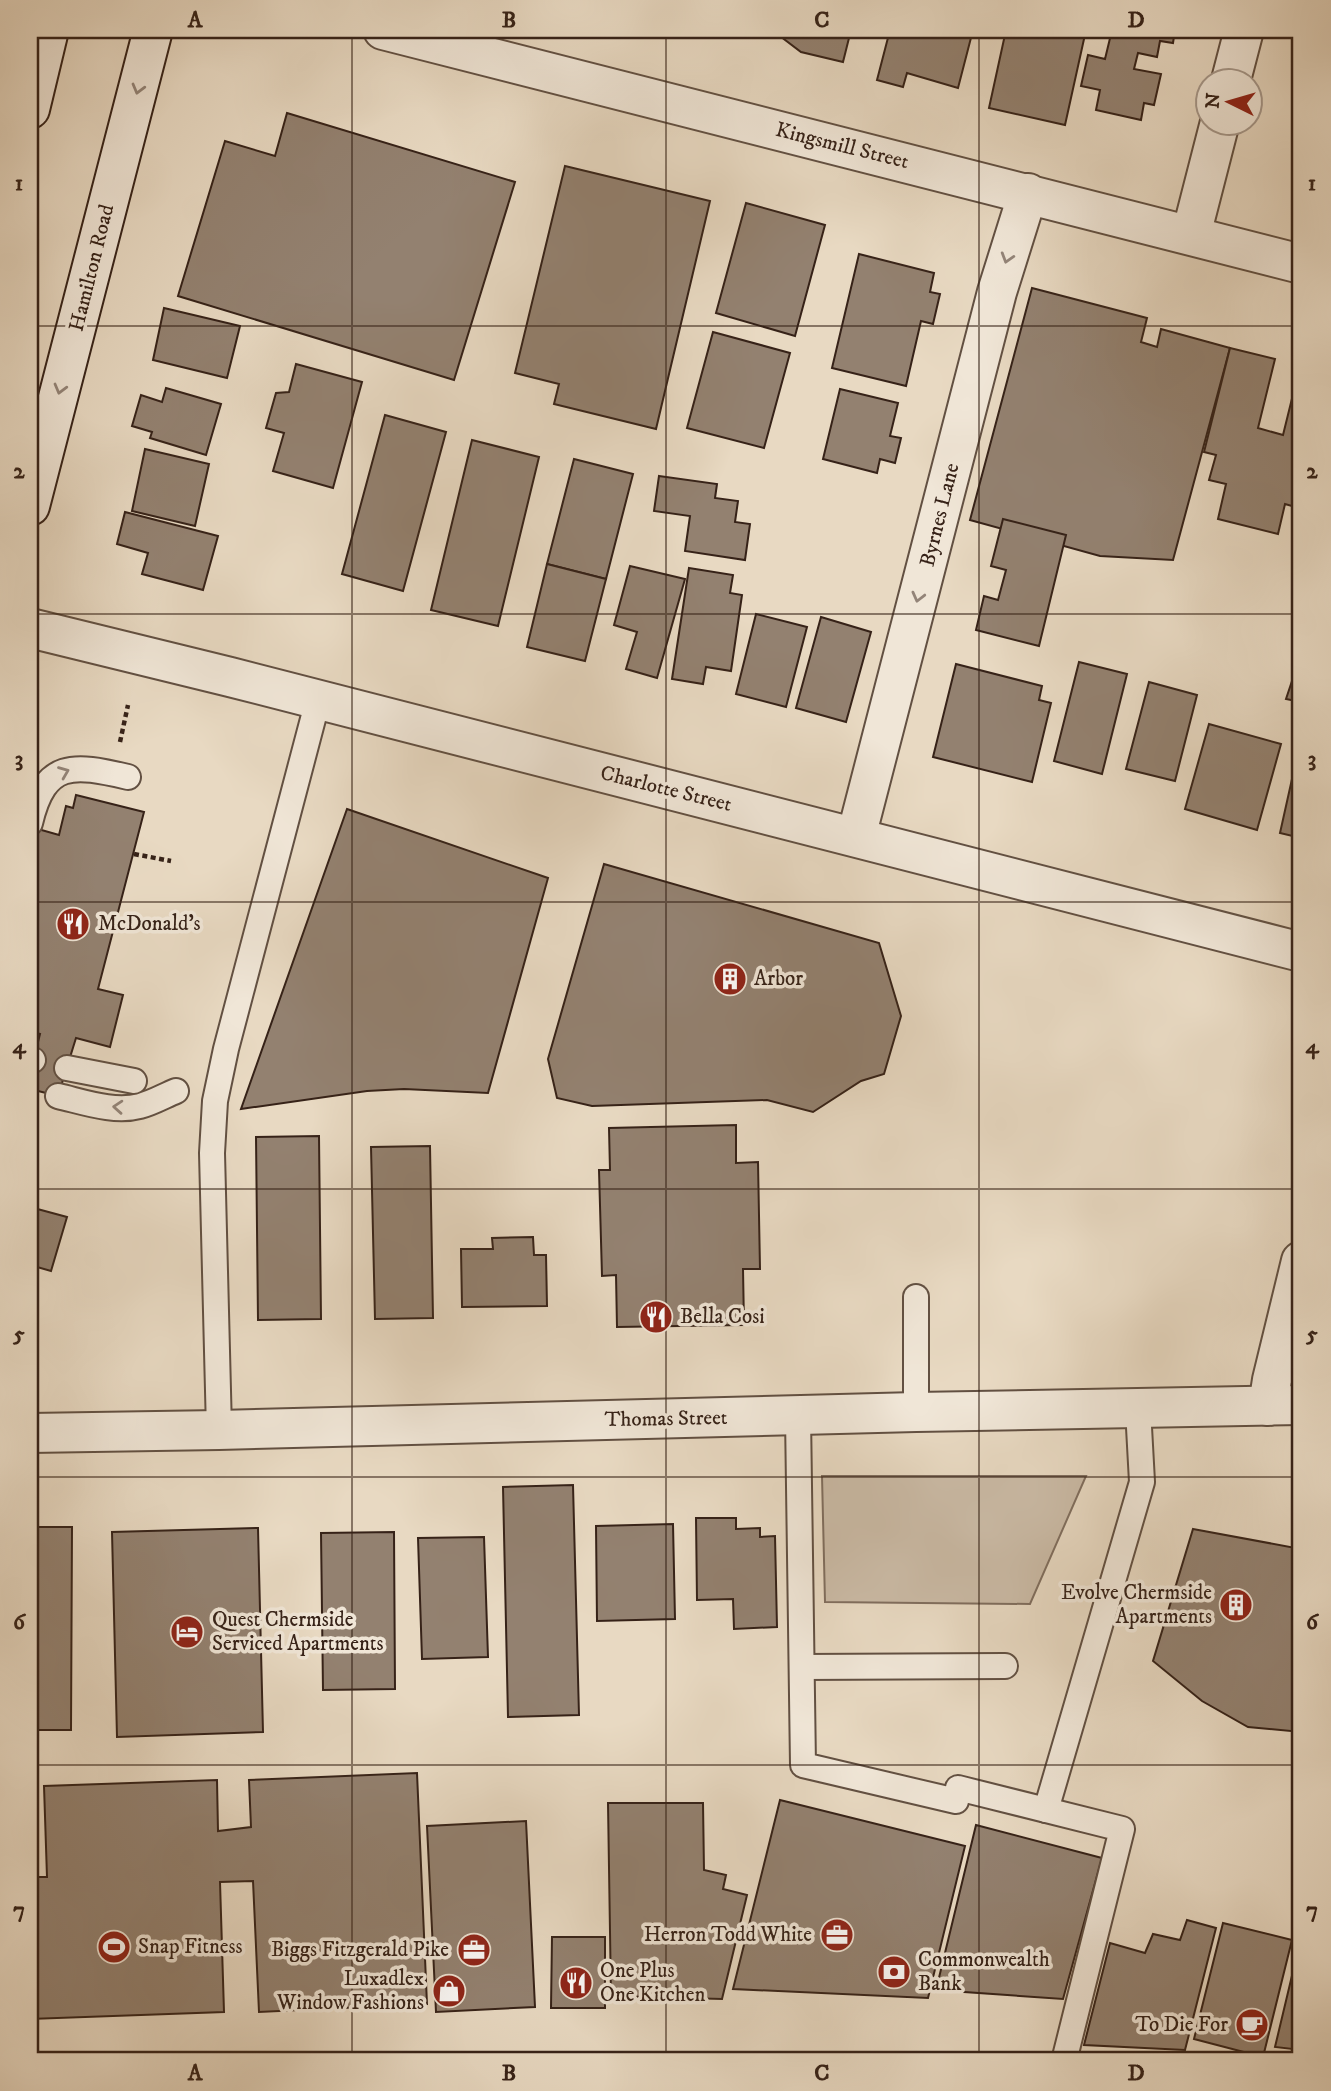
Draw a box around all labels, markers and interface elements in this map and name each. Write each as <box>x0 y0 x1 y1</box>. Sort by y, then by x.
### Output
text: A <box>187 6 204 35</box>
text: B <box>502 6 516 35</box>
text: C <box>814 6 830 35</box>
text: D <box>1127 6 1145 35</box>
north arrow <box>1194 66 1264 136</box>
one-way arrow <box>132 83 146 95</box>
text: N <box>1201 91 1226 109</box>
street label: Kingsmill Street <box>773 117 912 175</box>
text: 1 <box>15 169 23 198</box>
text: 1 <box>1308 169 1316 198</box>
street label: Hamilton Road <box>64 201 120 334</box>
one-way arrow <box>1001 252 1016 264</box>
one-way arrow <box>54 382 68 394</box>
text: 2 <box>13 457 25 486</box>
text: 2 <box>1306 457 1318 486</box>
street label: Byrnes Lane <box>915 460 965 569</box>
one-way arrow <box>912 591 926 603</box>
text: 3 <box>15 745 23 774</box>
text: 3 <box>1308 745 1316 774</box>
street label: Charlotte Street <box>598 760 735 818</box>
one-way arrow <box>58 767 70 781</box>
restaurant icon: McDonald's <box>54 905 92 943</box>
place label: McDonald's <box>98 911 201 937</box>
building icon: Arbor <box>711 960 749 998</box>
place label: Arbor <box>754 966 803 992</box>
text: 4 <box>12 1032 27 1061</box>
text: 4 <box>1305 1032 1320 1061</box>
one-way arrow <box>112 1100 123 1115</box>
restaurant icon: Bella Cosi <box>637 1298 675 1336</box>
place label: Bella Cosi <box>680 1304 765 1330</box>
text: 5 <box>12 1320 25 1349</box>
text: 5 <box>1305 1320 1318 1349</box>
street label: Thomas Street <box>604 1405 728 1433</box>
place label: Evolve Chermside Apartments <box>1061 1580 1212 1630</box>
building icon: Evolve Chermside Apartments <box>1217 1586 1255 1624</box>
place label: Quest Chermside Serviced Apartments <box>212 1607 384 1657</box>
text: 6 <box>13 1608 27 1637</box>
text: 6 <box>1306 1608 1320 1637</box>
hotel icon: Quest Chermside Serviced Apartments <box>168 1613 206 1651</box>
text: 7 <box>13 1896 25 1925</box>
text: 7 <box>1306 1896 1318 1925</box>
office icon: Herron Todd White <box>818 1916 856 1954</box>
place label: Herron Todd White <box>644 1922 812 1948</box>
sports icon: Snap Fitness <box>95 1928 133 1966</box>
office icon: Biggs Fitzgerald Pike <box>455 1931 493 1969</box>
place label: Snap Fitness <box>138 1934 243 1960</box>
place label: Biggs Fitzgerald Pike <box>271 1937 449 1963</box>
place label: Commonwealth Bank <box>918 1947 1050 1997</box>
bank icon: Commonwealth Bank <box>875 1953 913 1991</box>
place label: One Plus One Kitchen <box>600 1958 705 2008</box>
restaurant icon: One Plus One Kitchen <box>557 1964 595 2002</box>
place label: Luxadlex Window Fashions <box>276 1966 424 2016</box>
shop icon: Luxadlex Window Fashions <box>430 1972 468 2010</box>
cafe icon: To Die For <box>1233 2006 1271 2044</box>
place label: To Die For <box>1135 2012 1228 2038</box>
text: A <box>187 2059 204 2088</box>
text: B <box>502 2059 516 2088</box>
text: C <box>814 2059 830 2088</box>
text: D <box>1127 2059 1145 2088</box>

